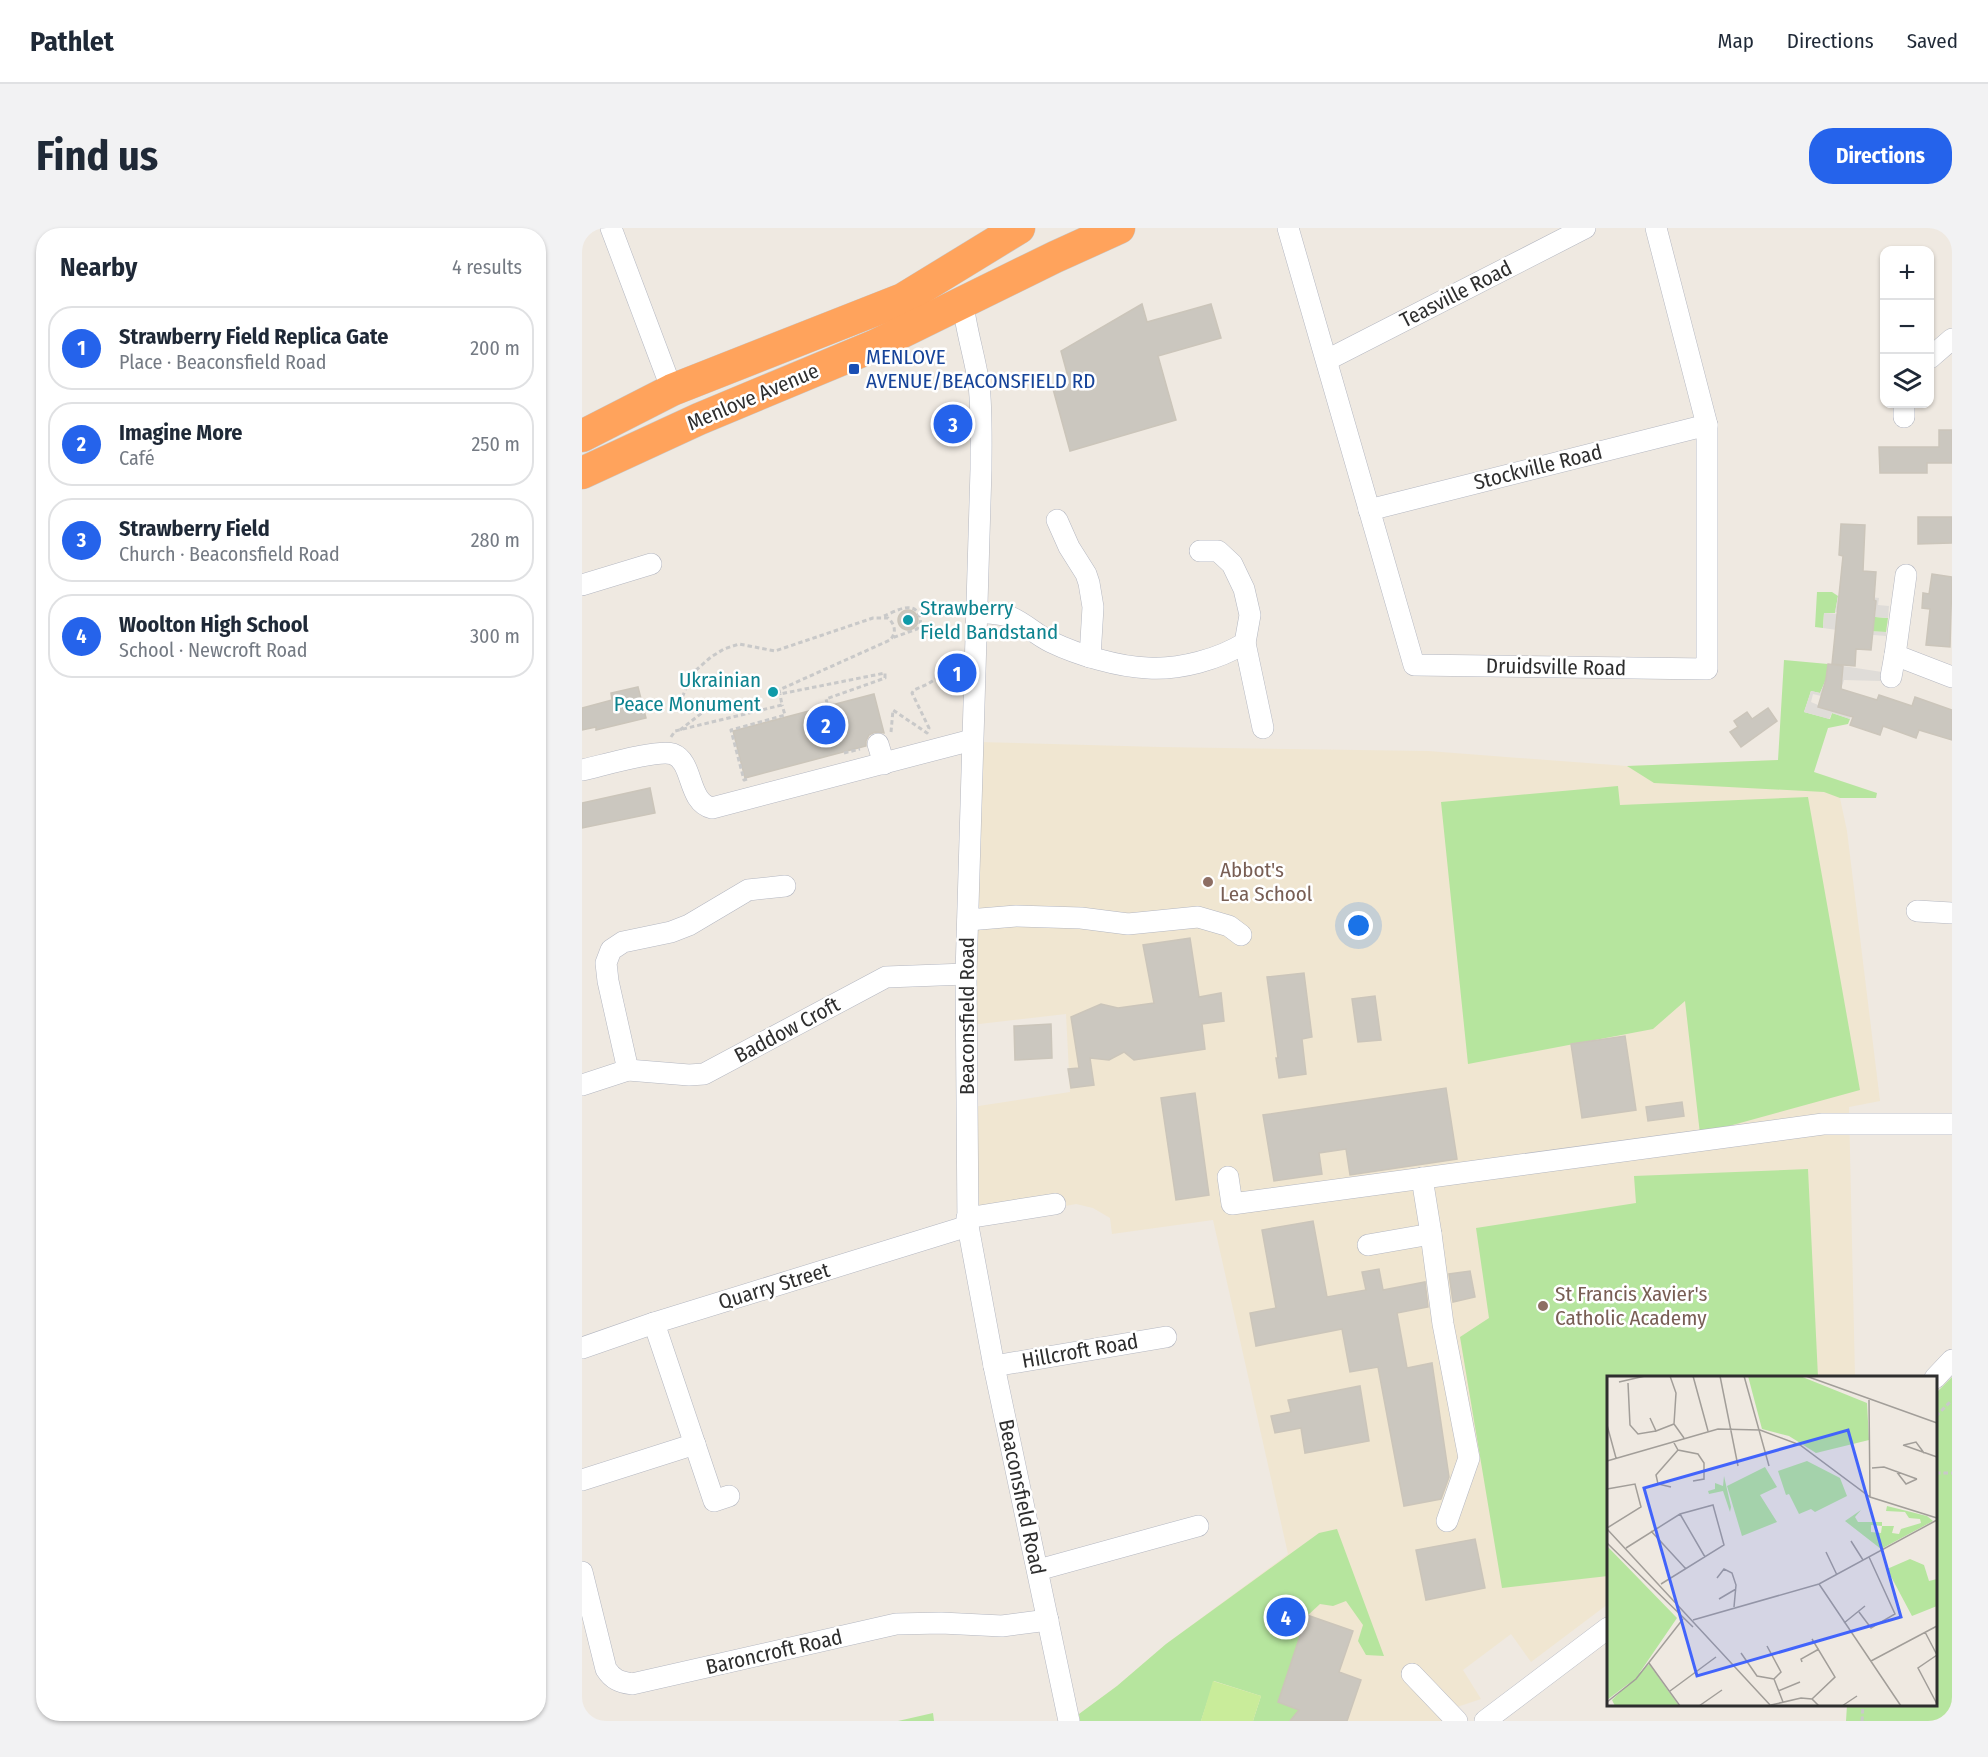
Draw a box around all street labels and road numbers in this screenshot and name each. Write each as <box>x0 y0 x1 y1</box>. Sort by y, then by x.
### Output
street label: Teasville Road <box>1396 255 1516 333</box>
street label: Menlove Avenue <box>683 358 823 436</box>
street label: Stockville Road <box>1471 439 1605 495</box>
street label: Druidsville Road <box>1486 653 1626 681</box>
street label: Beaconsfield Road <box>954 937 980 1095</box>
street label: Baddow Croft <box>730 991 844 1069</box>
street label: Quarry Street <box>715 1257 833 1315</box>
street label: Hillcroft Road <box>1020 1328 1140 1374</box>
street label: Beaconsfield Road <box>993 1417 1051 1577</box>
street label: Baroncroft Road <box>703 1624 845 1680</box>

